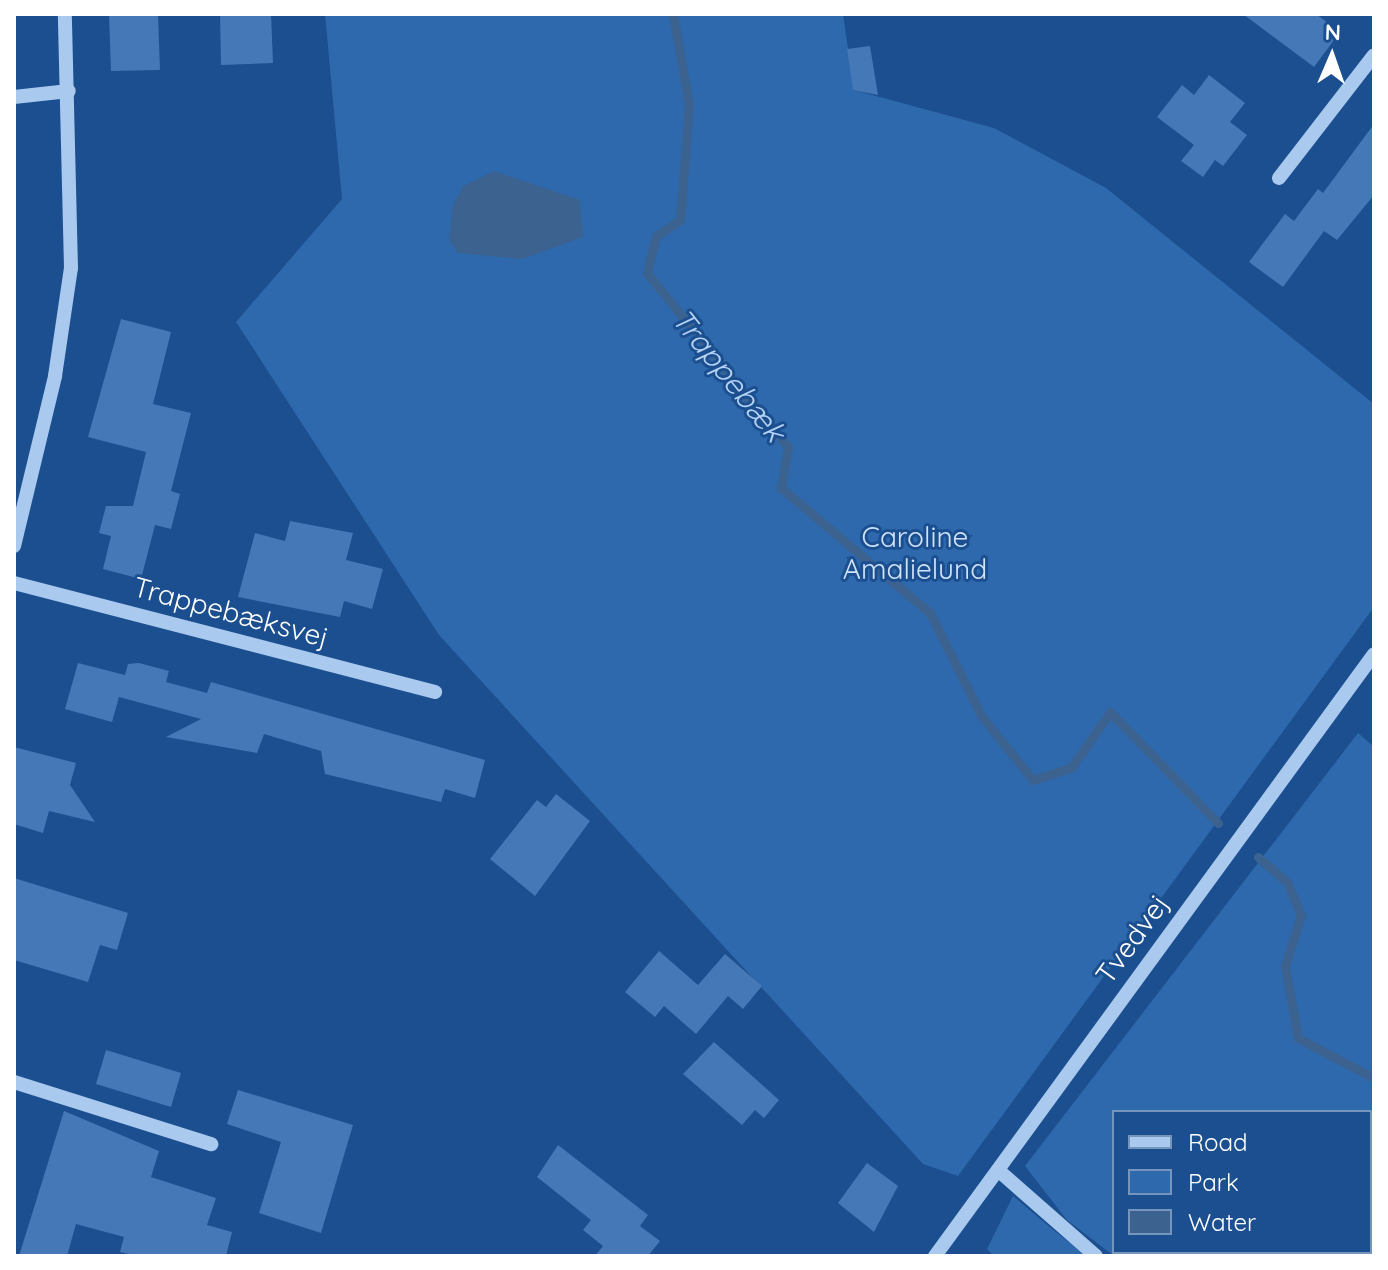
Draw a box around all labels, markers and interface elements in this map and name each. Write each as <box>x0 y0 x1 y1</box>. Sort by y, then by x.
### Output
north arrow <box>1292 16 1372 96</box>
text: N <box>1324 18 1341 46</box>
water label: Trappebæk <box>665 301 793 449</box>
park label: Caroline Amalielund <box>843 520 987 586</box>
street label: Trappebæksvej <box>130 570 332 654</box>
street label: Tvedvej <box>1088 888 1176 990</box>
legend <box>1112 1110 1372 1254</box>
text: Road <box>1188 1127 1248 1157</box>
text: Park <box>1188 1167 1239 1197</box>
text: Water <box>1188 1207 1256 1237</box>

